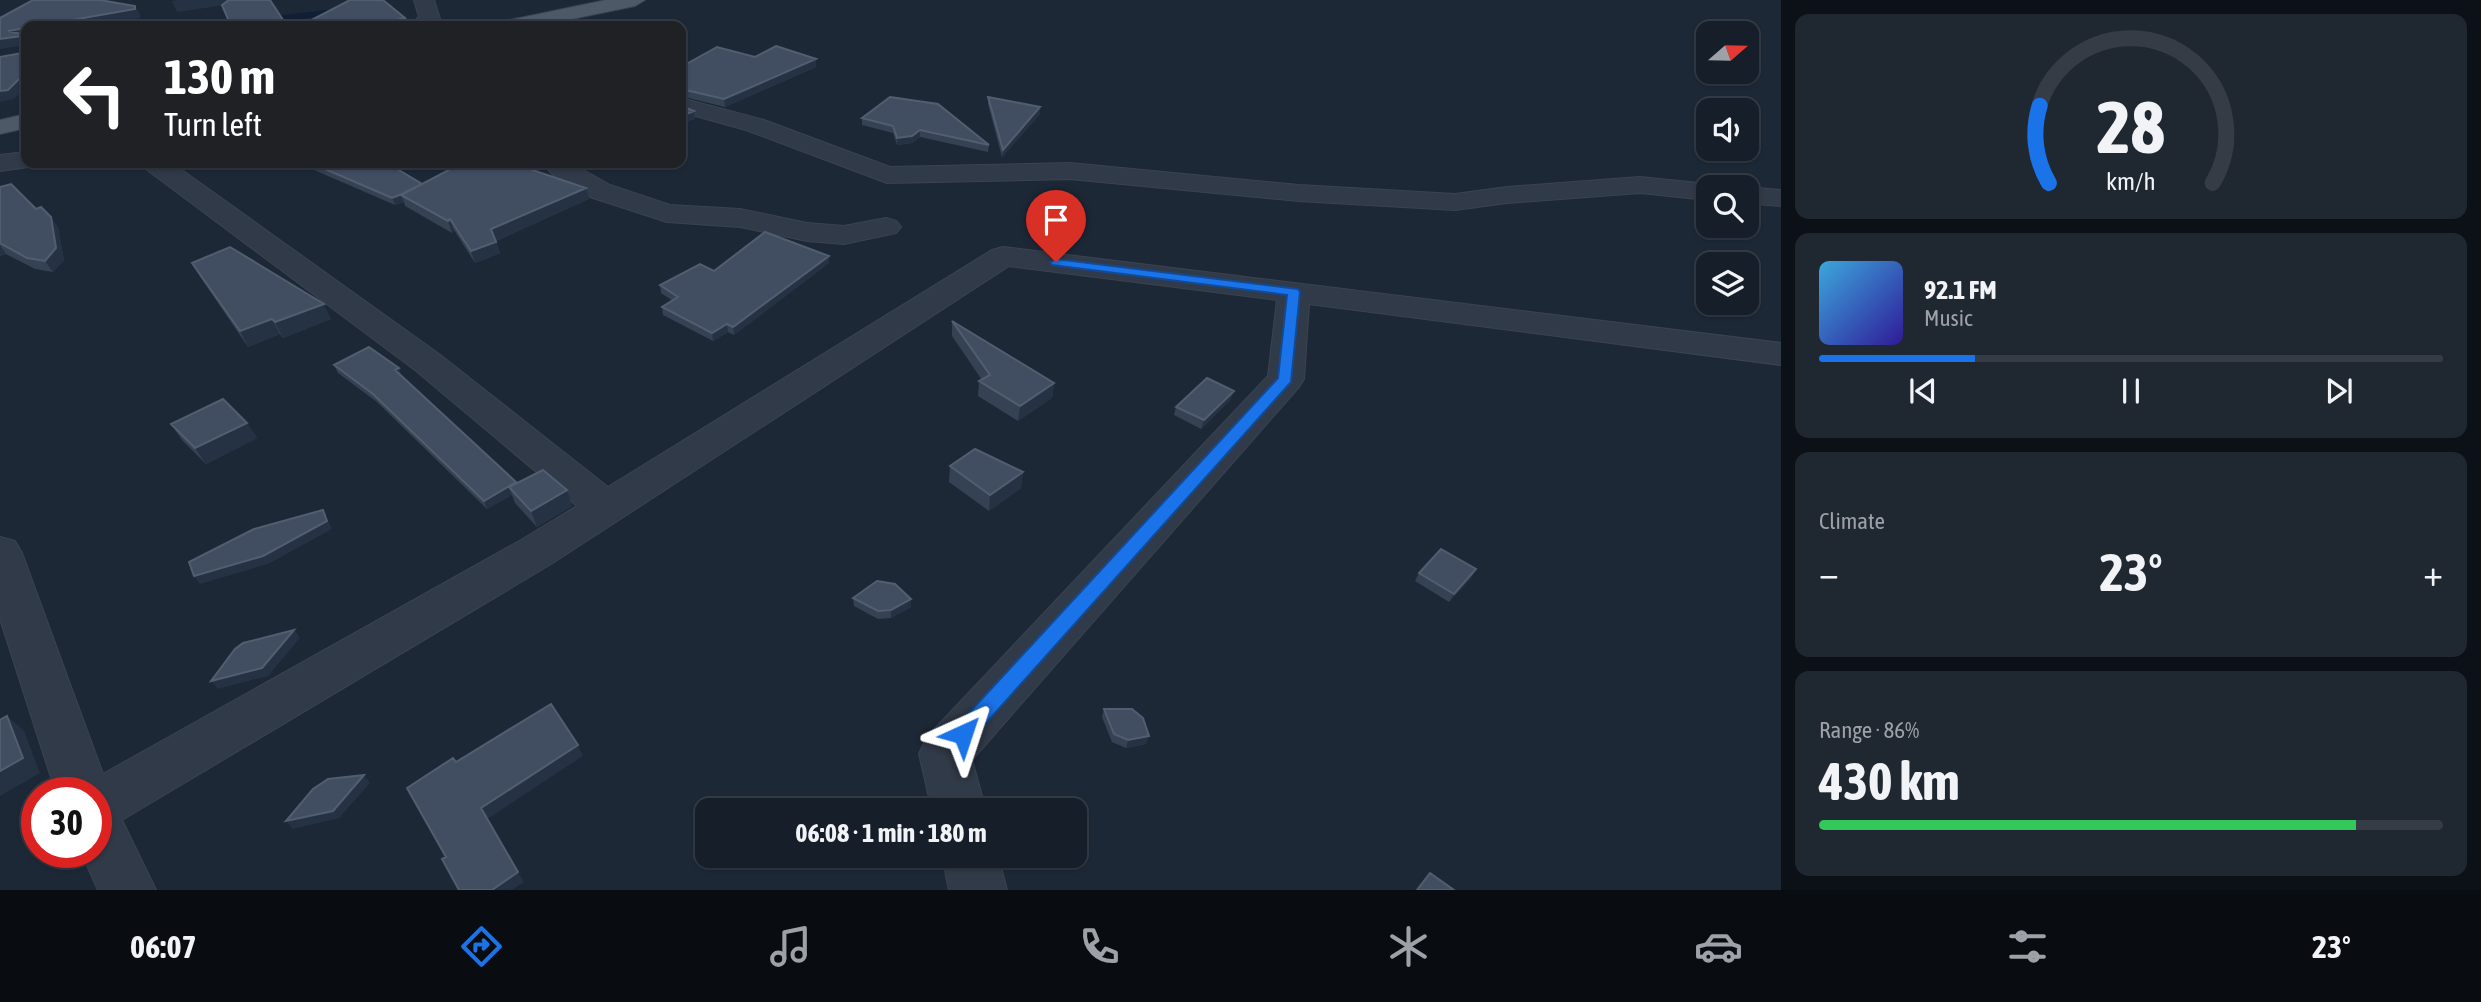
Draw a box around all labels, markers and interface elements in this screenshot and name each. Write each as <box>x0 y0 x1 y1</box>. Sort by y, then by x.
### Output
north arrow <box>1696 21 1759 84</box>
map controls <box>1696 21 1759 315</box>
text: 130 m <box>164 48 275 104</box>
icon: left <box>49 49 140 140</box>
text: 28 <box>2097 85 2165 168</box>
button: sound <box>1696 98 1759 161</box>
text: Turn left <box>164 106 262 143</box>
text: km/h <box>2106 166 2156 194</box>
button: search <box>1696 175 1759 238</box>
pin <box>1026 190 1086 262</box>
icon: arrive <box>1037 201 1075 239</box>
button: layers <box>1696 252 1759 315</box>
text: 92.1 FM <box>1924 275 1997 305</box>
text: Music <box>1924 305 1972 331</box>
icon: previous <box>1904 372 1942 410</box>
icon: pause <box>2112 372 2150 410</box>
icon: next <box>2320 372 2358 410</box>
text: Climate <box>1819 508 1885 534</box>
text: 23° <box>2099 542 2163 602</box>
text: − <box>1819 551 1839 594</box>
text: + <box>2423 551 2443 594</box>
position arrow <box>926 697 1000 771</box>
text: Range · 86% <box>1819 717 1919 743</box>
text: 430 km <box>1819 751 1960 811</box>
speed limit sign: 30 <box>21 777 112 868</box>
text: 06:08 · 1 min · 180 m <box>795 818 987 848</box>
icon: directions <box>457 922 506 971</box>
icon: music <box>766 922 815 971</box>
icon: phone <box>1075 922 1124 971</box>
icon: climate <box>1384 922 1433 971</box>
icon: car <box>1694 922 1743 971</box>
icon: filters <box>2003 922 2052 971</box>
text: 06:07 <box>130 928 197 965</box>
text: 23° <box>2312 928 2351 965</box>

